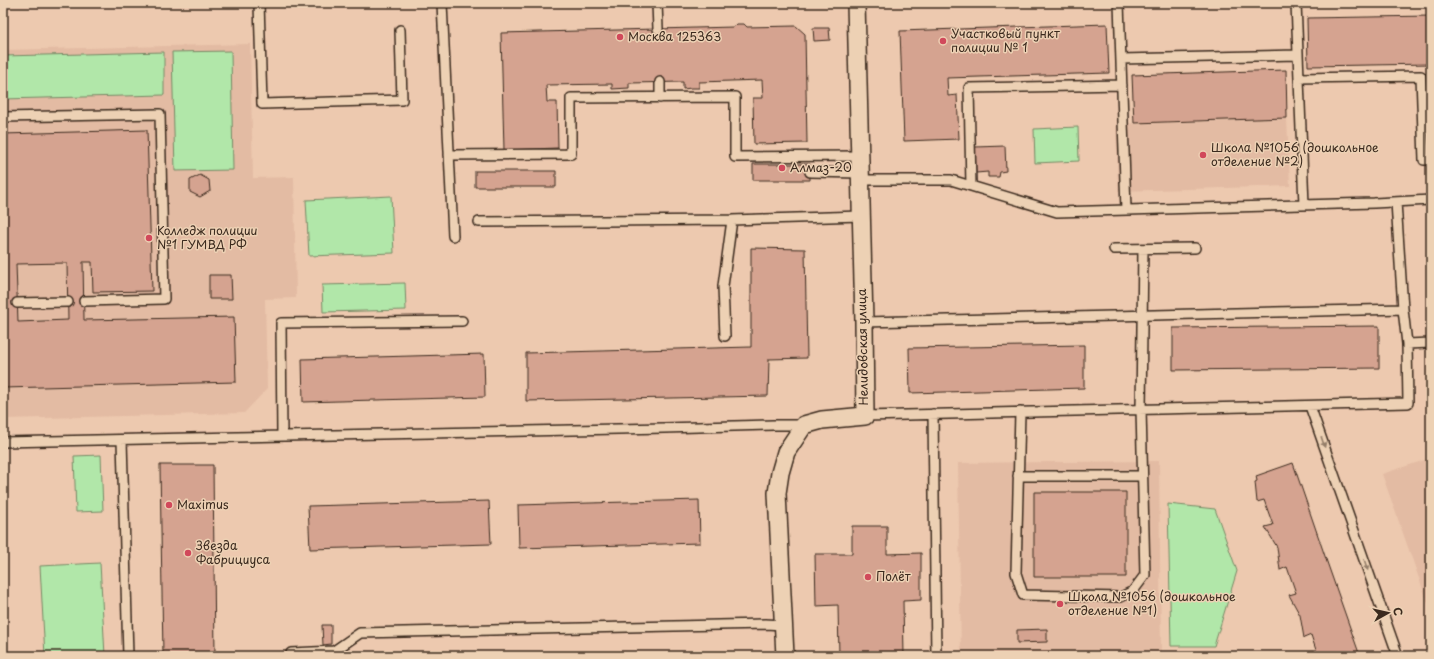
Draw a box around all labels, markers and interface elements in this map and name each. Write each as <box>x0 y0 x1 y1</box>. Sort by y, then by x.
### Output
place label: Участковый пункт полиции № 1 <box>951 24 1060 56</box>
place label: Москва 125363 <box>628 27 721 45</box>
marker: Москва 125363 <box>615 32 625 42</box>
marker: Участковый пункт полиции № 1 <box>938 36 948 46</box>
place label: Школа №1056 (дошкольное отделение №2) <box>1211 138 1379 170</box>
marker: Школа №1056 (дошкольное отделение №2) <box>1198 150 1208 160</box>
place label: Алмаз-20 <box>790 158 852 176</box>
marker: Алмаз-20 <box>777 163 787 173</box>
place label: Колледж полиции №1 ГУМВД РФ <box>157 221 258 253</box>
marker: Колледж полиции №1 ГУМВД РФ <box>144 233 154 243</box>
street label: Нелидовская улица <box>852 288 872 406</box>
one-way arrow <box>1320 437 1326 449</box>
place label: Maximus <box>177 495 229 513</box>
marker: Maximus <box>164 500 174 510</box>
place label: Звезда Фабрициуса <box>196 536 271 568</box>
marker: Звезда Фабрициуса <box>183 548 193 558</box>
one-way arrow <box>1363 559 1369 571</box>
place label: Полёт <box>876 567 911 585</box>
marker: Полёт <box>863 572 873 582</box>
place label: Школа №1056 (дошкольное отделение №1) <box>1068 587 1236 619</box>
north arrow <box>1368 593 1408 633</box>
marker: Школа №1056 (дошкольное отделение №1) <box>1055 599 1065 609</box>
text: С <box>1389 606 1407 617</box>

